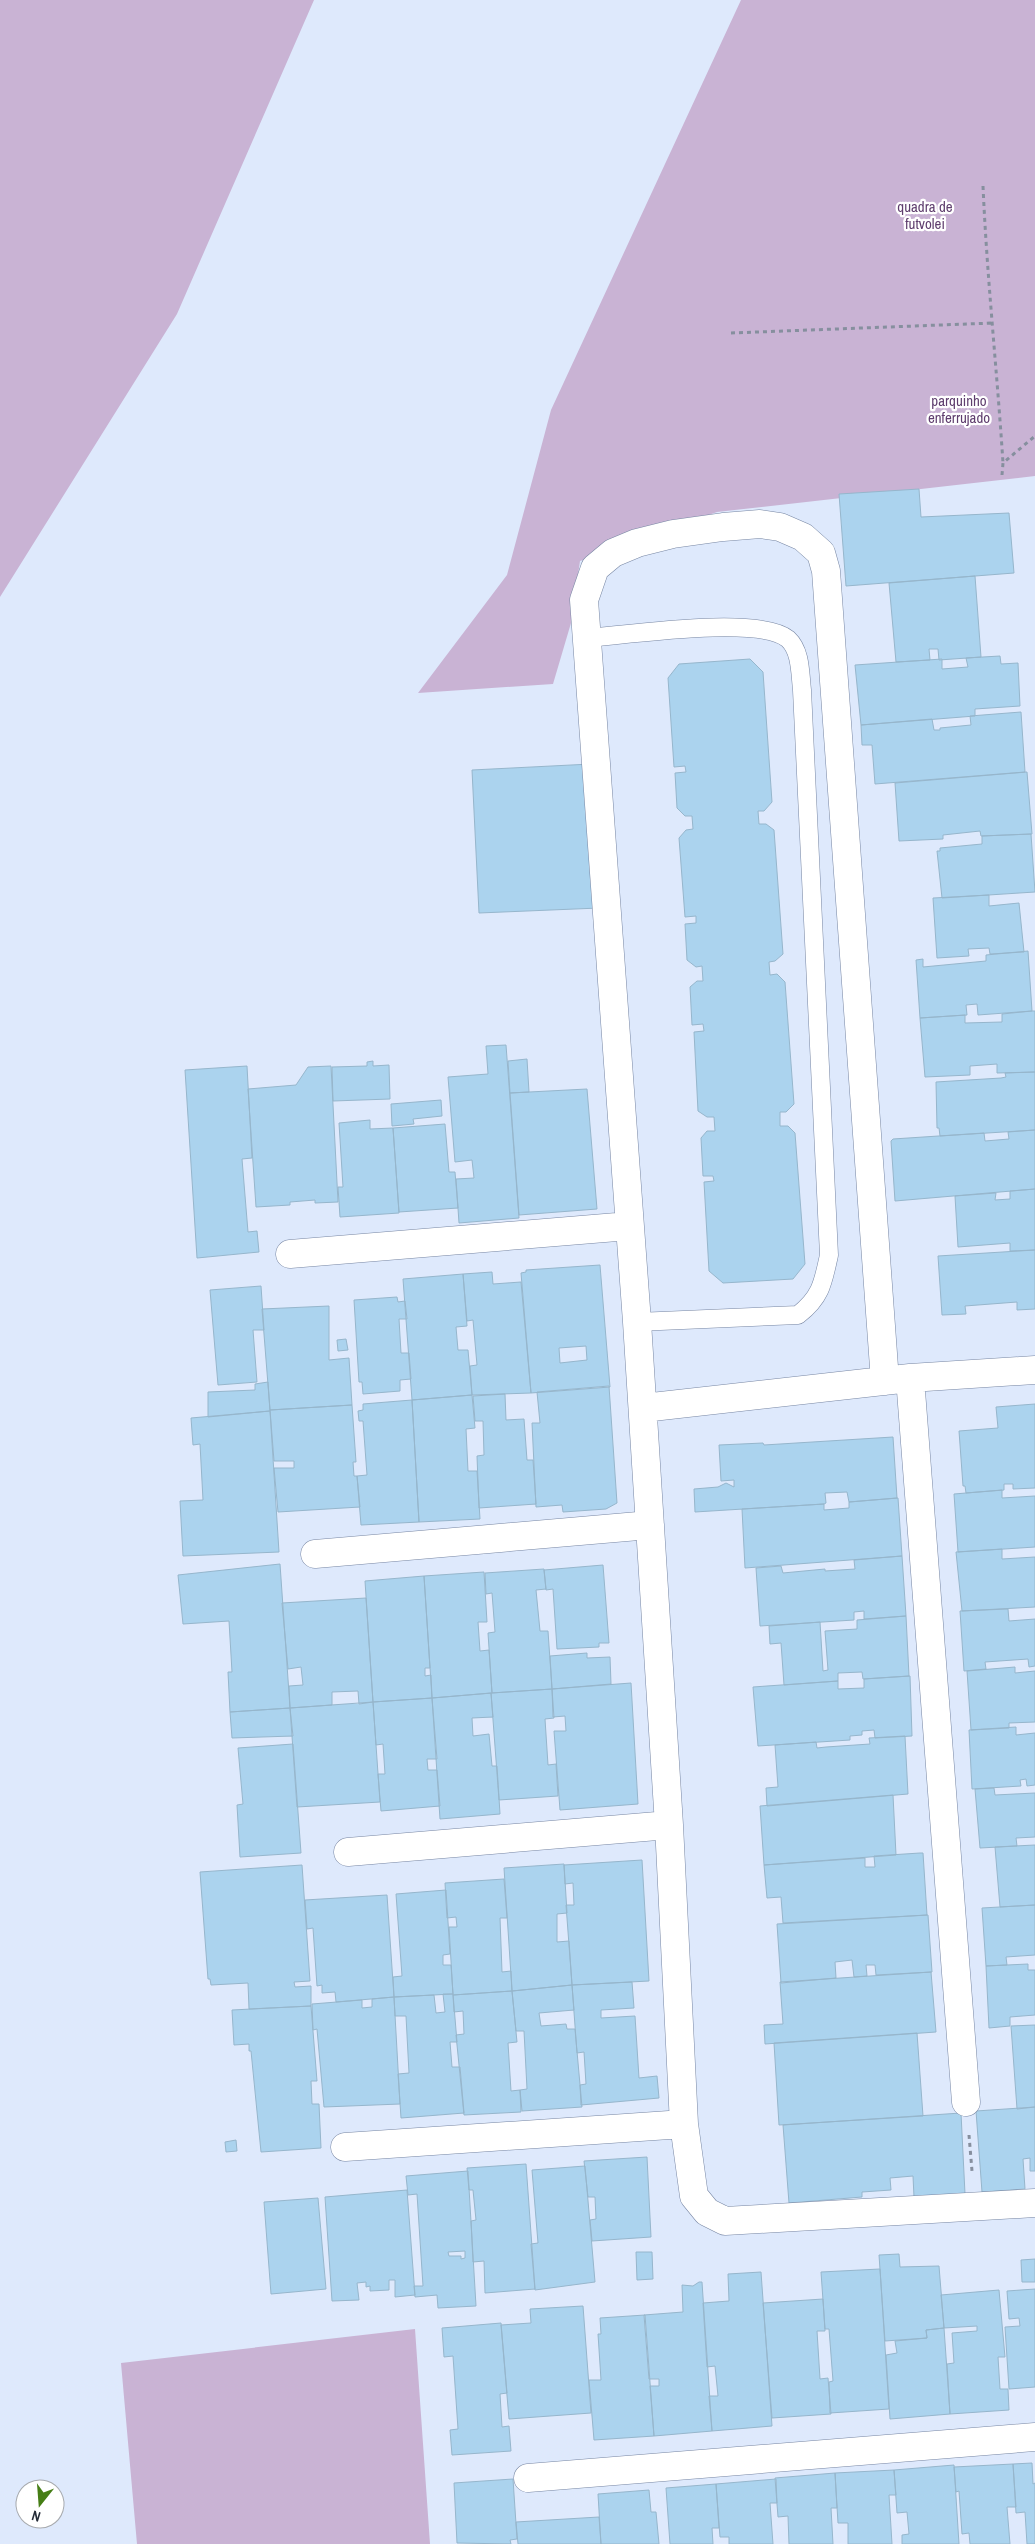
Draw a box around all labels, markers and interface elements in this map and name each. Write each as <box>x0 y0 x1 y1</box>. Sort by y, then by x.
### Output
park label: quadra de futvolei <box>897 196 953 234</box>
park label: parquinho enferrujado <box>928 390 990 428</box>
north arrow <box>15 2479 65 2529</box>
text: N <box>30 2507 43 2526</box>

